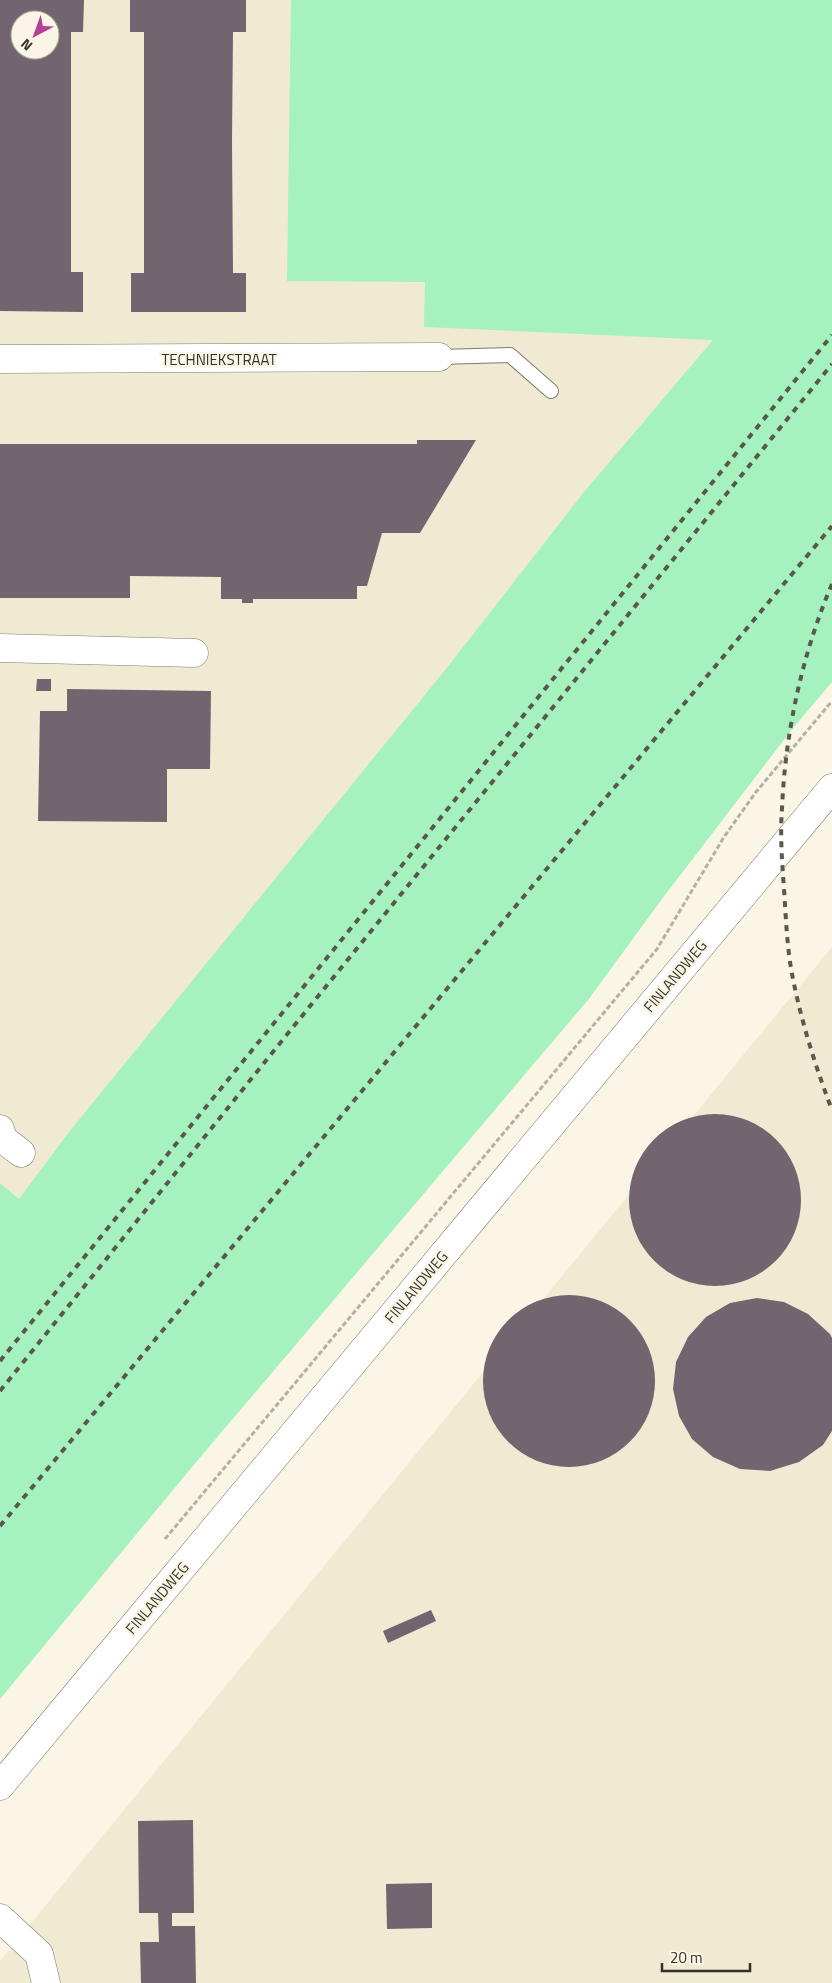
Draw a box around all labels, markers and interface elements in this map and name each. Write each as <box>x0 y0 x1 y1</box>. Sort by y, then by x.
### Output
north arrow <box>10 10 60 60</box>
text: N <box>16 34 37 56</box>
street label: TECHNIEKSTRAAT <box>161 348 277 371</box>
street label: FINLANDWEG <box>638 935 712 1017</box>
street label: FINLANDWEG <box>379 1246 453 1328</box>
street label: FINLANDWEG <box>120 1557 194 1639</box>
scale bar <box>662 1940 750 1972</box>
text: 20 m <box>670 1946 703 1969</box>

